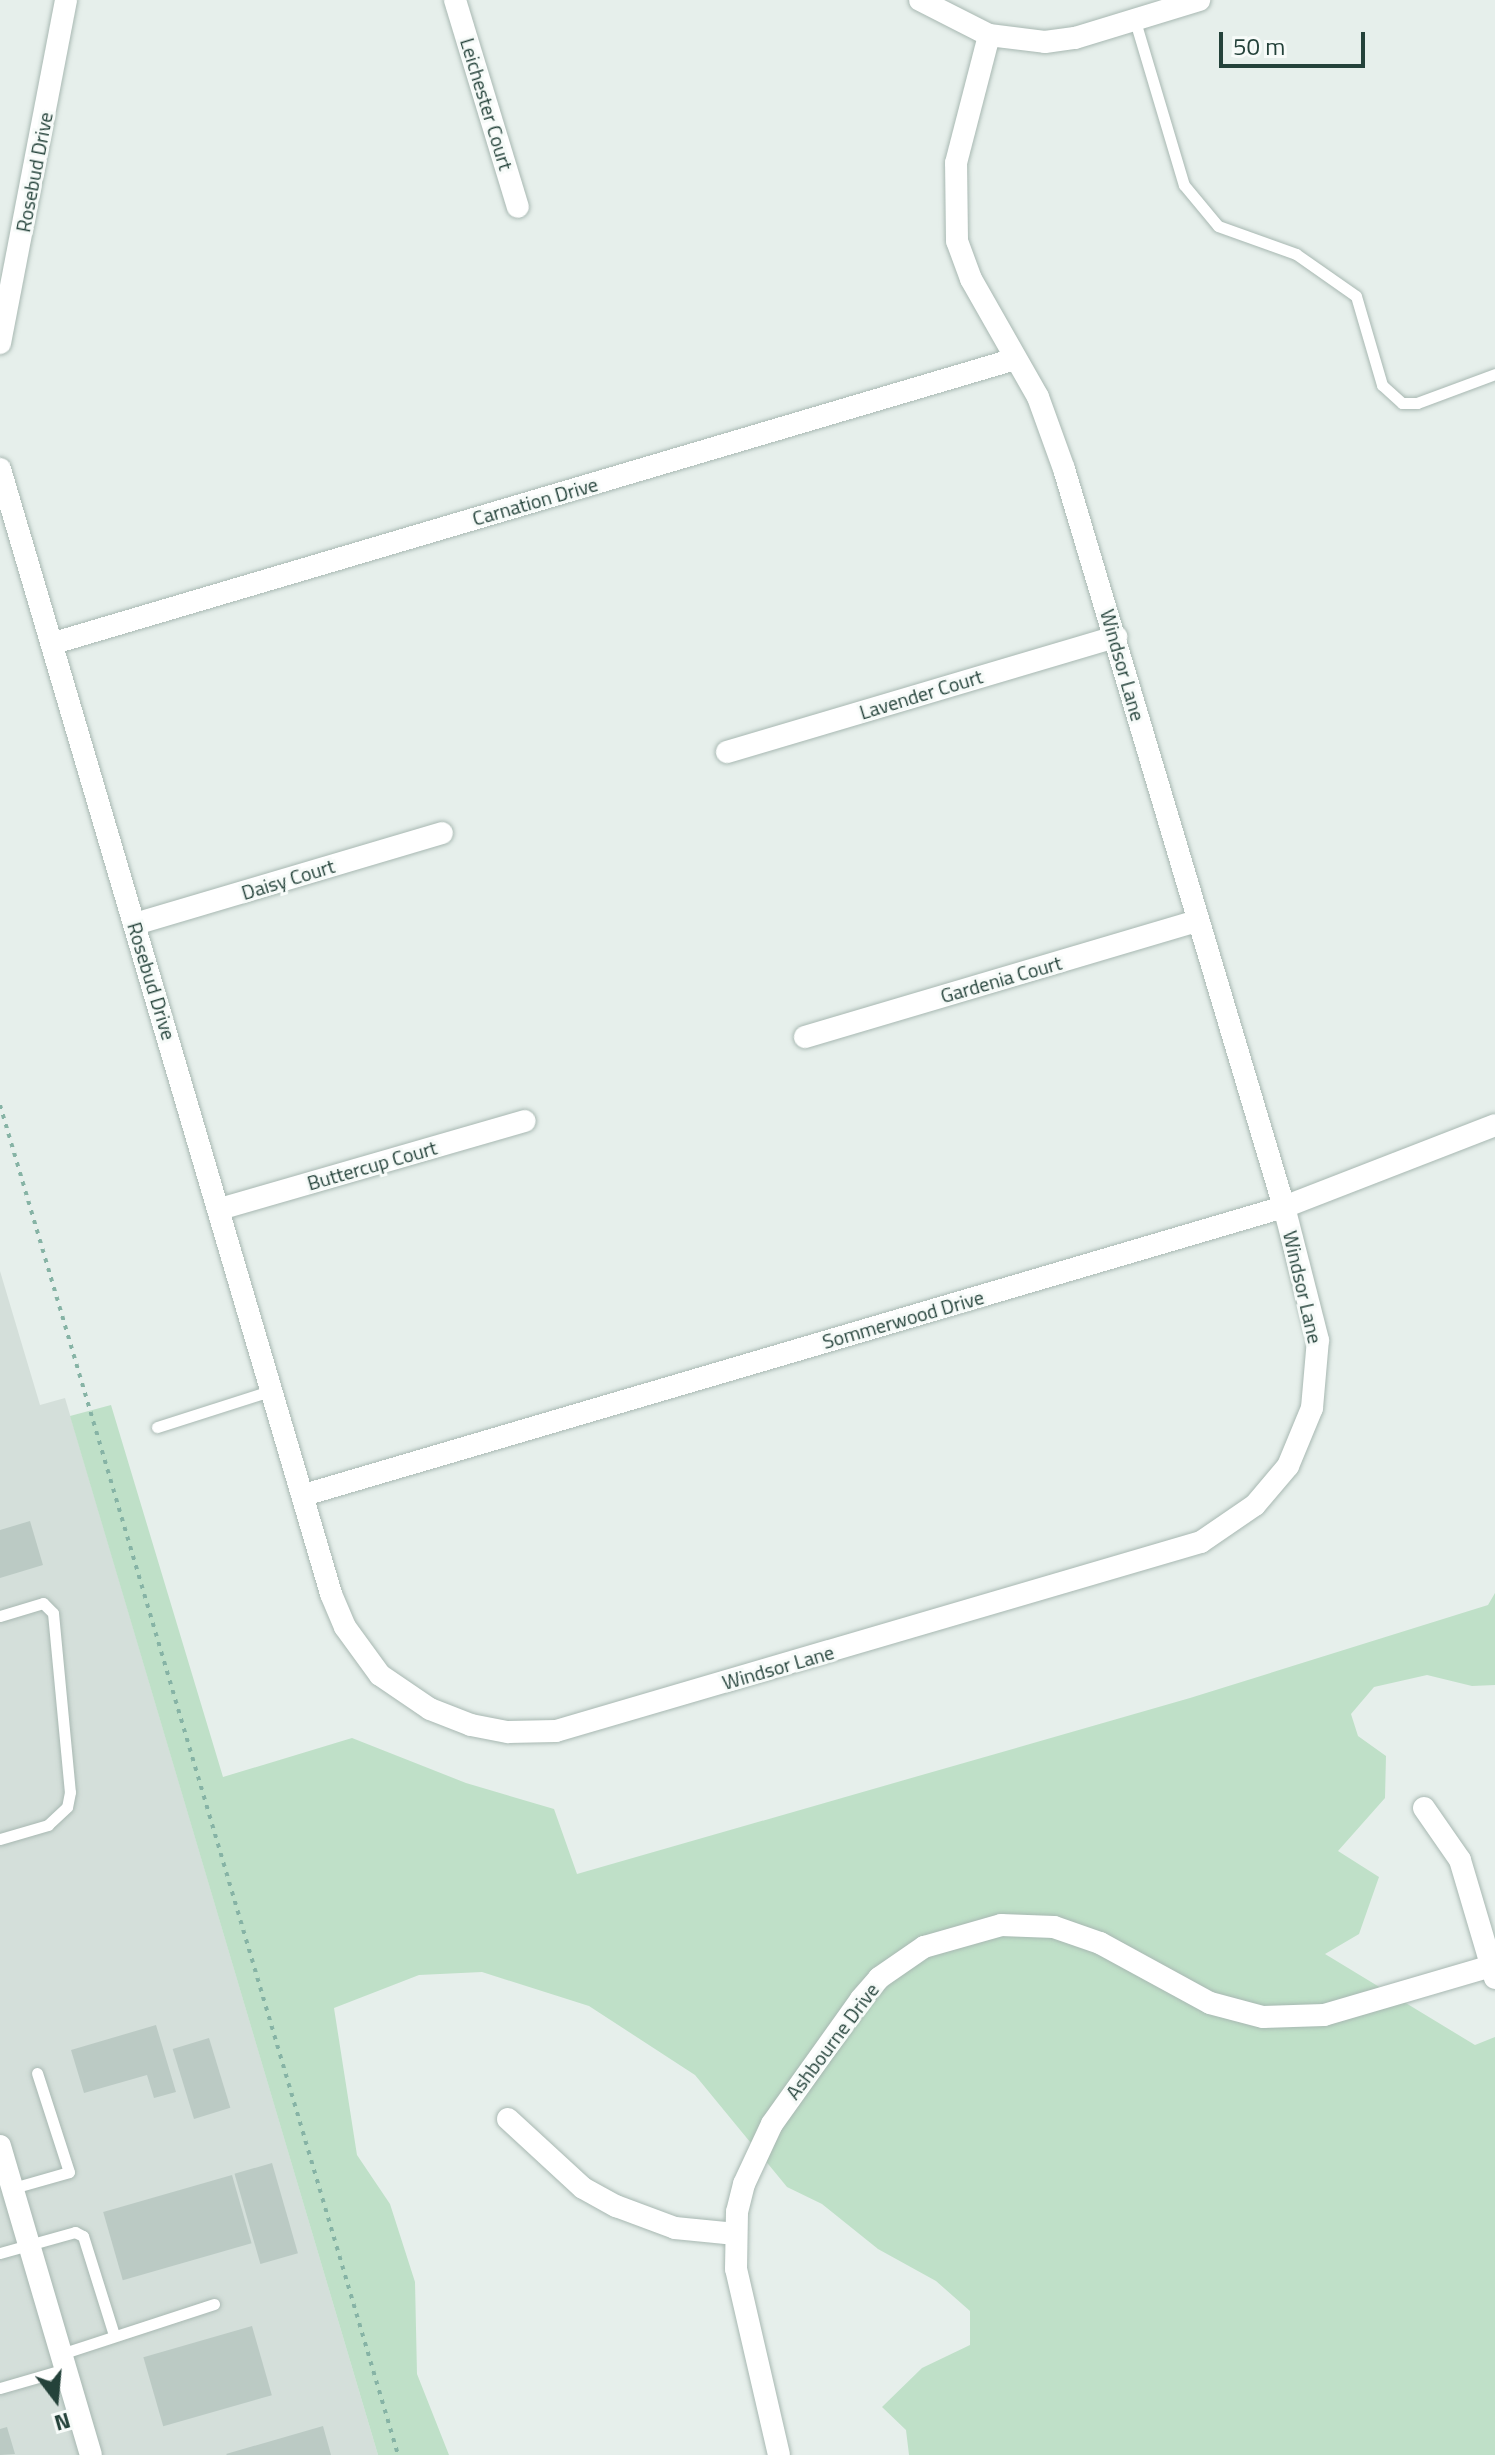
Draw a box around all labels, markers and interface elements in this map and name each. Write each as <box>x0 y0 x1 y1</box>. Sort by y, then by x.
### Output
scale bar <box>1223 16 1369 66</box>
text: 50 m <box>1233 28 1285 64</box>
street label: Leichester Court <box>455 35 519 173</box>
street label: Rosebud Drive <box>11 110 57 234</box>
street label: Carnation Drive <box>469 472 601 530</box>
street label: Windsor Lane <box>1096 606 1150 724</box>
street label: Lavender Court <box>856 664 986 724</box>
street label: Daisy Court <box>238 853 338 905</box>
street label: Rosebud Drive <box>123 919 181 1043</box>
street label: Gardenia Court <box>938 950 1064 1008</box>
street label: Buttercup Court <box>304 1135 440 1195</box>
street label: Windsor Lane <box>1278 1228 1328 1346</box>
street label: Sommerwood Drive <box>820 1284 986 1354</box>
street label: Windsor Lane <box>719 1640 837 1694</box>
street label: Ashbourne Drive <box>780 1978 884 2104</box>
north arrow <box>16 2359 96 2439</box>
text: N <box>51 2404 75 2441</box>

